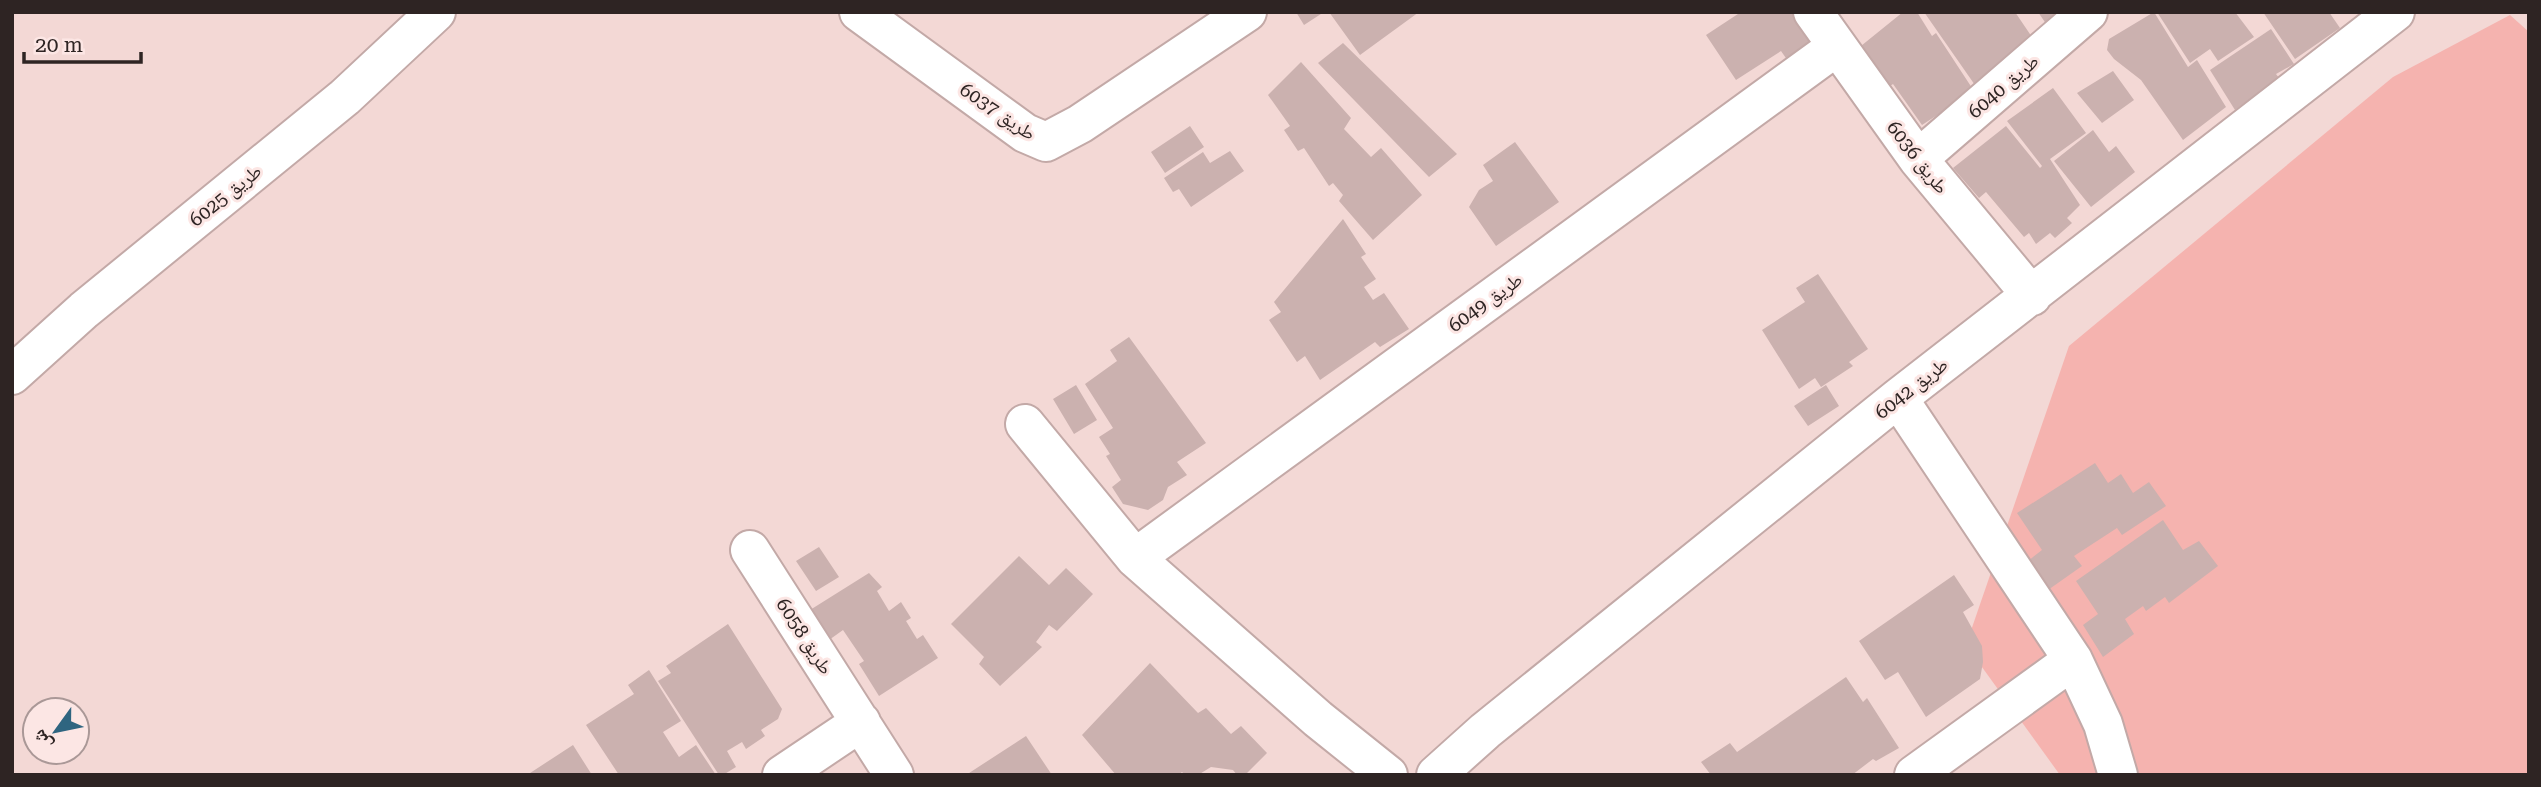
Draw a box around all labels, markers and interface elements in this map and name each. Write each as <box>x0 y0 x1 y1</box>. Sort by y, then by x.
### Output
scale bar <box>24 21 142 65</box>
text: 20 m <box>35 33 83 57</box>
street label: طريق 6040 <box>1963 49 2043 123</box>
street label: طريق 6037 <box>956 78 1040 145</box>
street label: طريق 6036 <box>1882 116 1953 198</box>
street label: طريق 6025 <box>185 159 266 231</box>
street label: طريق 6049 <box>1444 268 1527 337</box>
street label: طريق 6042 <box>1870 353 1952 424</box>
street label: طريق 6058 <box>771 594 838 679</box>
north arrow <box>21 696 91 766</box>
text: ش <box>27 725 57 755</box>

